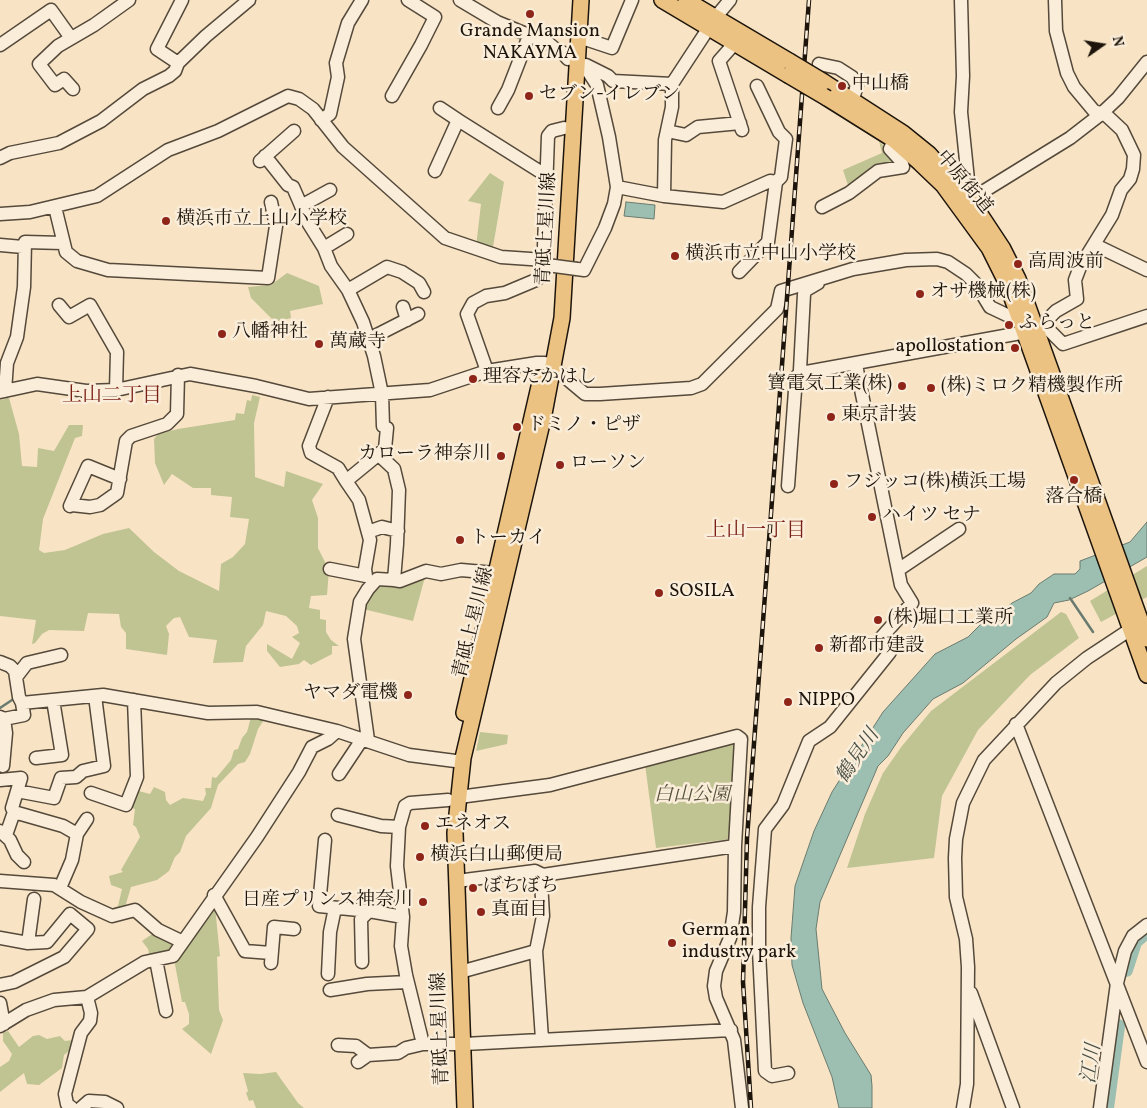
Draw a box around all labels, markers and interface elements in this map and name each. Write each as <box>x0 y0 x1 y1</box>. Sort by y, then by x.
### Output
marker: Grande Mansion NAKAYMA <box>524 8 536 20</box>
north arrow <box>1077 20 1127 70</box>
place label: Grande Mansion NAKAYMA <box>460 22 600 66</box>
text: N <box>1107 34 1128 49</box>
place label: 中山橋 <box>852 75 909 97</box>
marker: 中山橋 <box>836 80 848 92</box>
place label: セブン-イレブン <box>539 85 680 107</box>
marker: セブン-イレブン <box>523 90 535 102</box>
street label: 中原街道 <box>930 147 996 219</box>
street label: 青砥上星川線 <box>534 171 562 287</box>
place label: 横浜市立上山小学校 <box>176 210 347 232</box>
marker: 横浜市立上山小学校 <box>160 215 172 227</box>
place label: 横浜市立中山小学校 <box>685 245 856 267</box>
marker: 横浜市立中山小学校 <box>669 250 681 262</box>
place label: 高周波前 <box>1028 253 1104 275</box>
marker: 高周波前 <box>1012 258 1024 270</box>
place label: オサ機械(株) <box>930 283 1036 305</box>
marker: オサ機械(株) <box>914 288 926 300</box>
place label: ふらっと <box>1019 314 1095 336</box>
marker: ふらっと <box>1003 319 1015 331</box>
place label: 八幡神社 <box>232 323 308 345</box>
marker: 八幡神社 <box>216 328 228 340</box>
place label: 萬蔵寺 <box>329 333 386 355</box>
place label: apollostation <box>895 337 1005 359</box>
marker: 萬蔵寺 <box>313 338 325 350</box>
marker: apollostation <box>1009 342 1021 354</box>
place label: 理容たかはし <box>483 368 597 390</box>
marker: 理容たかはし <box>467 373 479 385</box>
place label: 寶電気工業(株) <box>767 375 892 397</box>
place label: (株)ミロク精機製作所 <box>941 377 1123 399</box>
marker: 寶電気工業(株) <box>896 380 908 392</box>
marker: (株)ミロク精機製作所 <box>925 382 937 394</box>
district label: 上山二丁目 <box>62 385 162 409</box>
place label: 東京計装 <box>841 406 917 428</box>
marker: 東京計装 <box>825 411 837 423</box>
place label: ドミノ・ピザ <box>527 416 641 438</box>
marker: ドミノ・ピザ <box>511 421 523 433</box>
place label: カローラ神奈川 <box>358 445 491 467</box>
marker: カローラ神奈川 <box>495 450 507 462</box>
place label: ローソン <box>570 454 646 476</box>
marker: ローソン <box>554 459 566 471</box>
place label: フジッコ(株)横浜工場 <box>844 473 1026 495</box>
marker: 落合橋 <box>1068 474 1080 486</box>
marker: フジッコ(株)横浜工場 <box>828 478 840 490</box>
place label: 落合橋 <box>1046 488 1102 510</box>
place label: ハイツ セナ <box>882 506 981 528</box>
marker: ハイツ セナ <box>866 511 878 523</box>
district label: 上山一丁目 <box>706 520 806 544</box>
place label: トーカイ <box>470 529 546 551</box>
marker: トーカイ <box>454 534 466 546</box>
street label: 青砥上星川線 <box>450 565 500 681</box>
place label: SOSILA <box>669 582 735 604</box>
marker: SOSILA <box>653 587 665 599</box>
place label: (株)堀口工業所 <box>888 609 1013 631</box>
marker: (株)堀口工業所 <box>872 614 884 626</box>
place label: 新都市建設 <box>829 637 924 659</box>
marker: 新都市建設 <box>813 642 825 654</box>
place label: ヤマダ電機 <box>303 684 398 706</box>
marker: ヤマダ電機 <box>402 689 414 701</box>
place label: NIPPO <box>798 691 855 713</box>
marker: NIPPO <box>782 696 794 708</box>
water label: 鶴見川 <box>832 725 886 789</box>
park label: 白山公園 <box>654 786 730 808</box>
place label: エネオス <box>435 815 511 837</box>
marker: エネオス <box>419 820 431 832</box>
place label: 横浜白山郵便局 <box>430 846 563 868</box>
marker: 横浜白山郵便局 <box>414 851 426 863</box>
place label: ぼちぼち <box>483 877 559 899</box>
marker: ぼちぼち <box>467 882 479 894</box>
place label: 日産プリンス神奈川 <box>242 891 413 913</box>
marker: 日産プリンス神奈川 <box>417 896 429 908</box>
place label: 真面目 <box>491 901 548 923</box>
marker: 真面目 <box>475 906 487 918</box>
place label: German industry park <box>682 921 796 965</box>
marker: German industry park <box>666 937 678 949</box>
street label: 青砥上星川線 <box>429 972 455 1086</box>
water label: 江川 <box>1078 1043 1108 1085</box>

